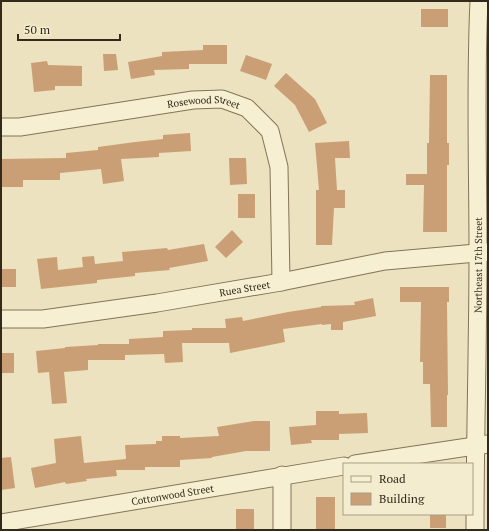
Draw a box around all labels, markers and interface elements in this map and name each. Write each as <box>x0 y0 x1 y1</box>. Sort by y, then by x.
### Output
scale bar <box>18 16 120 42</box>
text: 50 m <box>24 22 51 37</box>
street label: Rosewood Street <box>166 93 242 112</box>
street label: Northeast 17th Street <box>472 217 485 313</box>
street label: Ruea Street <box>218 278 271 299</box>
legend <box>343 463 473 515</box>
text: Road <box>379 471 406 486</box>
street label: Cottonwood Street <box>130 482 215 508</box>
text: Building <box>379 491 425 506</box>

